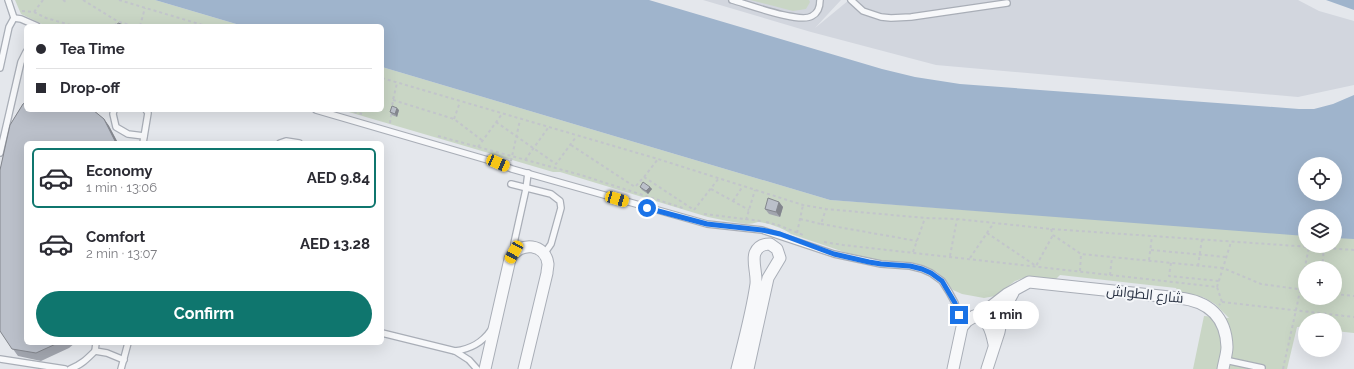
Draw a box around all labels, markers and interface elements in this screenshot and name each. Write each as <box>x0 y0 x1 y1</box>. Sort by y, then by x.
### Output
text: Tea Time <box>60 40 125 58</box>
text: Drop-off <box>60 79 120 97</box>
car <box>485 153 511 173</box>
map controls <box>1298 157 1342 357</box>
button: locate <box>1298 157 1342 201</box>
icon: car <box>38 160 74 196</box>
text: Economy <box>86 162 153 180</box>
text: AED 9.84 <box>307 169 370 187</box>
text: 1 min · 13:06 <box>86 180 157 195</box>
car <box>604 190 630 208</box>
route start <box>638 199 656 217</box>
button: layers <box>1298 209 1342 253</box>
icon: car <box>38 226 74 262</box>
text: Comfort <box>86 228 145 246</box>
text: AED 13.28 <box>300 235 370 253</box>
car <box>503 239 525 265</box>
text: 2 min · 13:07 <box>86 246 157 261</box>
button: + <box>1298 261 1342 305</box>
street label: شارع الطواش <box>1105 282 1184 307</box>
button: Confirm <box>36 291 372 337</box>
callout: 1 min <box>973 301 1039 329</box>
route end <box>950 306 968 324</box>
text: 1 min <box>990 307 1022 322</box>
button: − <box>1298 313 1342 357</box>

